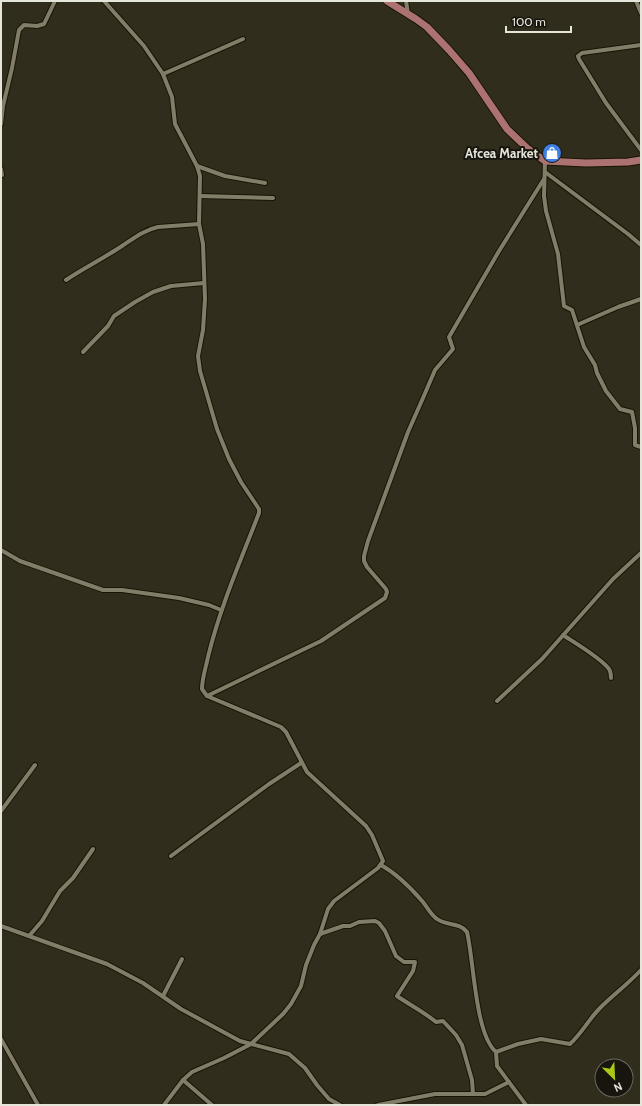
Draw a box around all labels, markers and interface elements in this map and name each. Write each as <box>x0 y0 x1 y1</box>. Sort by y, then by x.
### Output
scale bar <box>506 8 571 34</box>
text: 100 m <box>512 14 546 29</box>
shop icon: Afcea Market <box>541 142 563 164</box>
place label: Afcea Market <box>465 145 539 161</box>
north arrow <box>594 1058 634 1098</box>
text: N <box>612 1079 624 1095</box>

